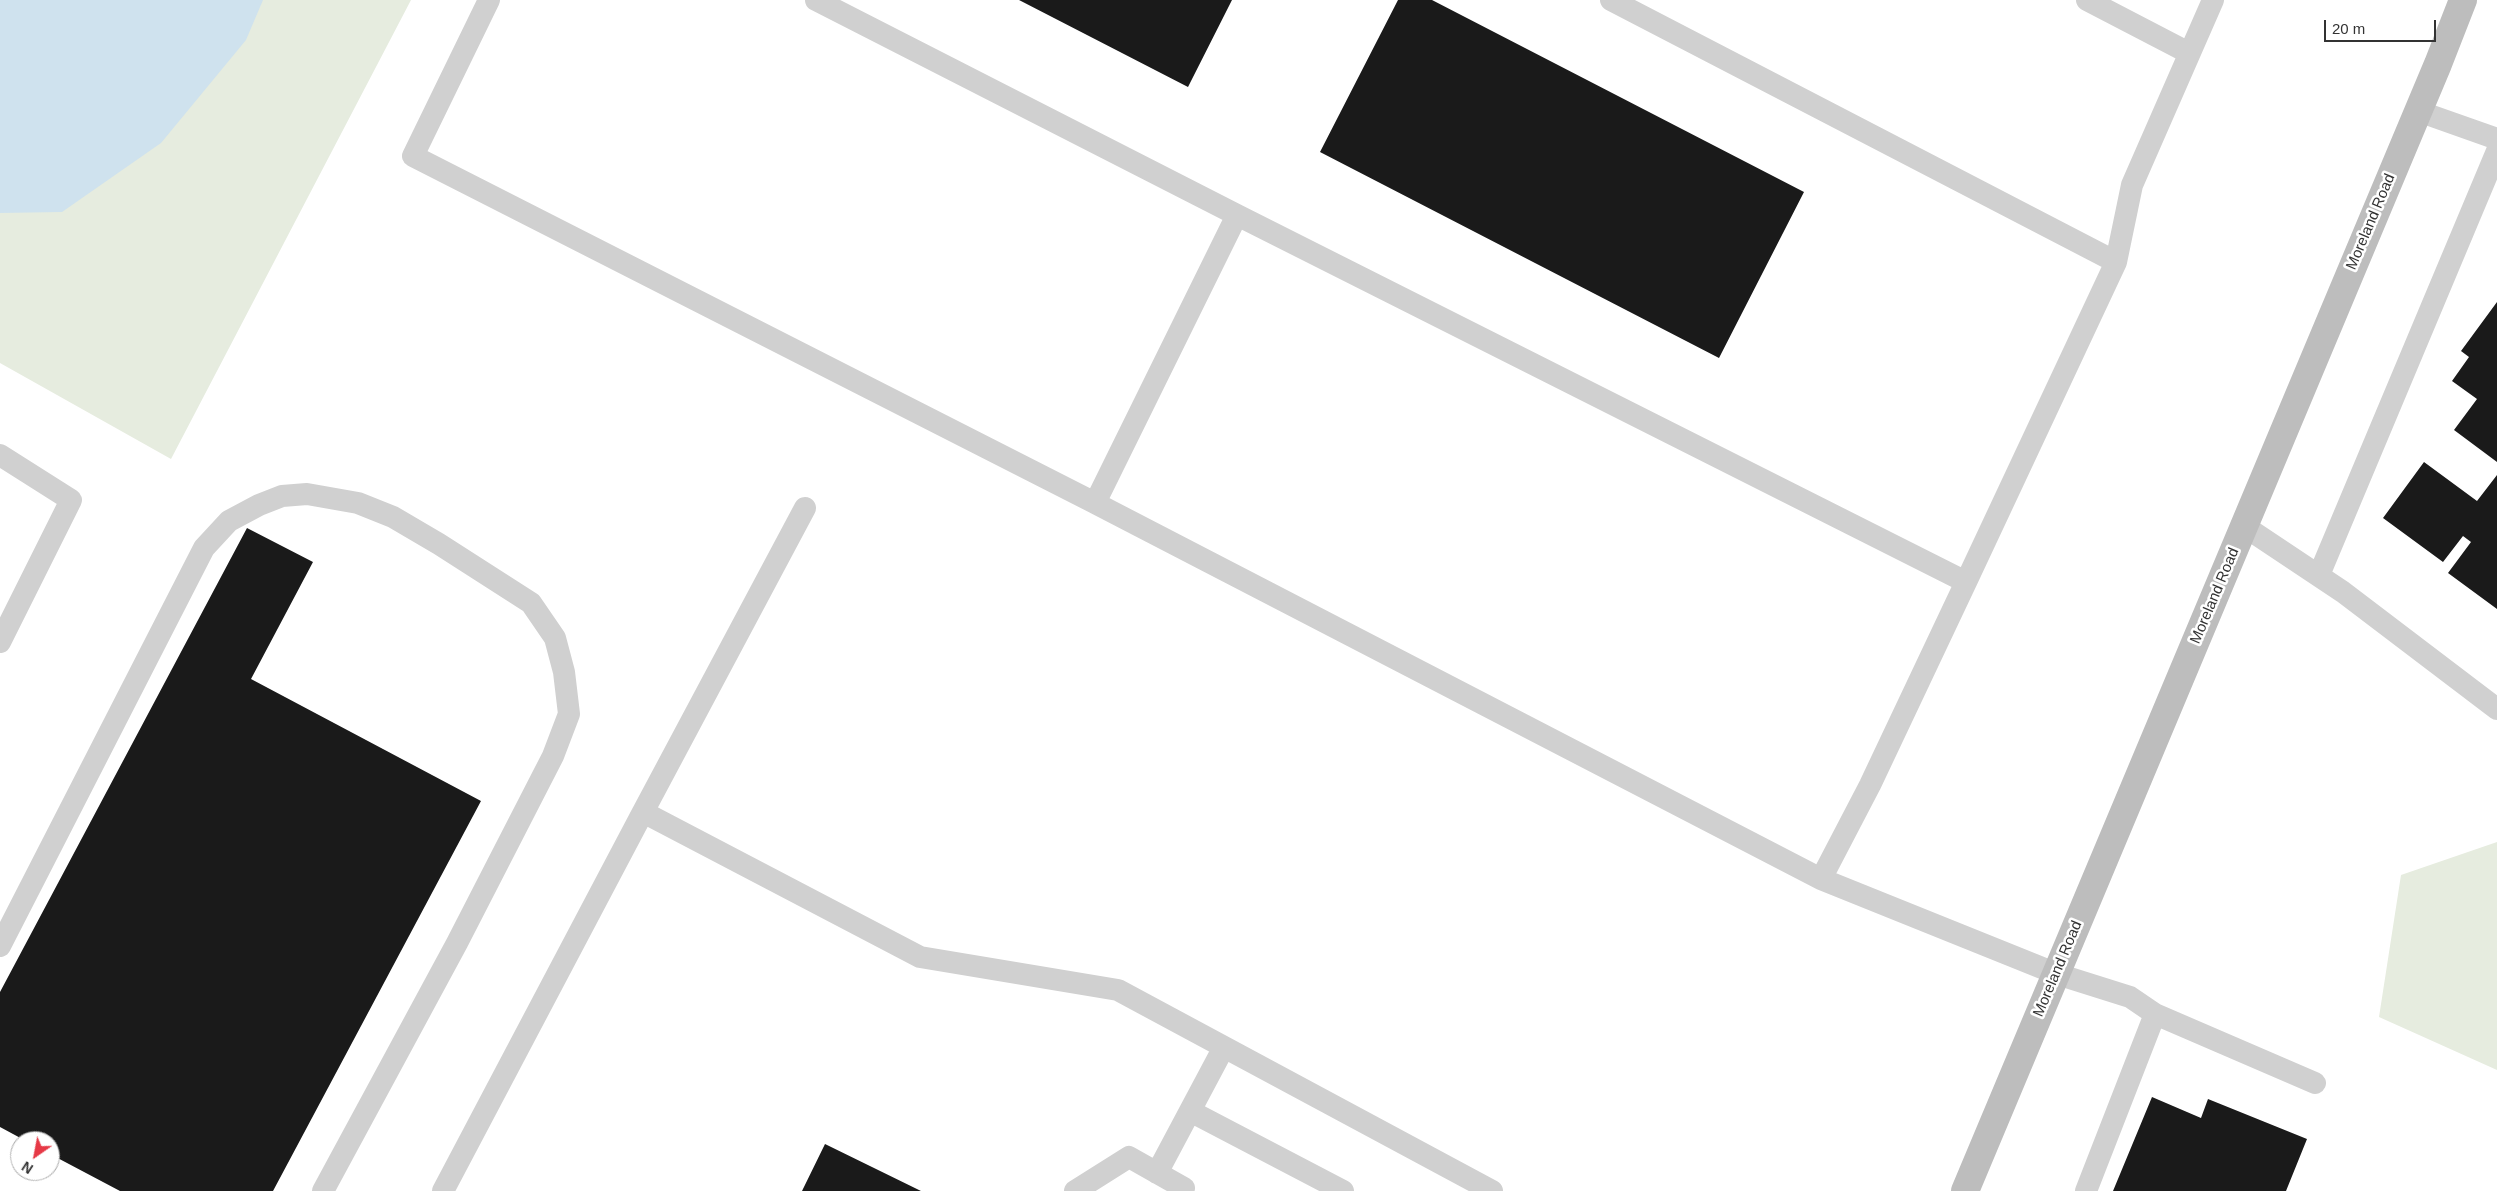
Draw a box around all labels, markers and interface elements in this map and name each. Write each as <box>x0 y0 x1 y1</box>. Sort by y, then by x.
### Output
scale bar <box>2327 10 2440 42</box>
text: 20 m <box>2332 20 2365 37</box>
street label: Moreland Road <box>2343 171 2399 273</box>
street label: Moreland Road <box>2187 545 2243 647</box>
street label: Moreland Road <box>2030 918 2086 1020</box>
north arrow <box>10 1131 60 1181</box>
text: N <box>19 1158 36 1177</box>

